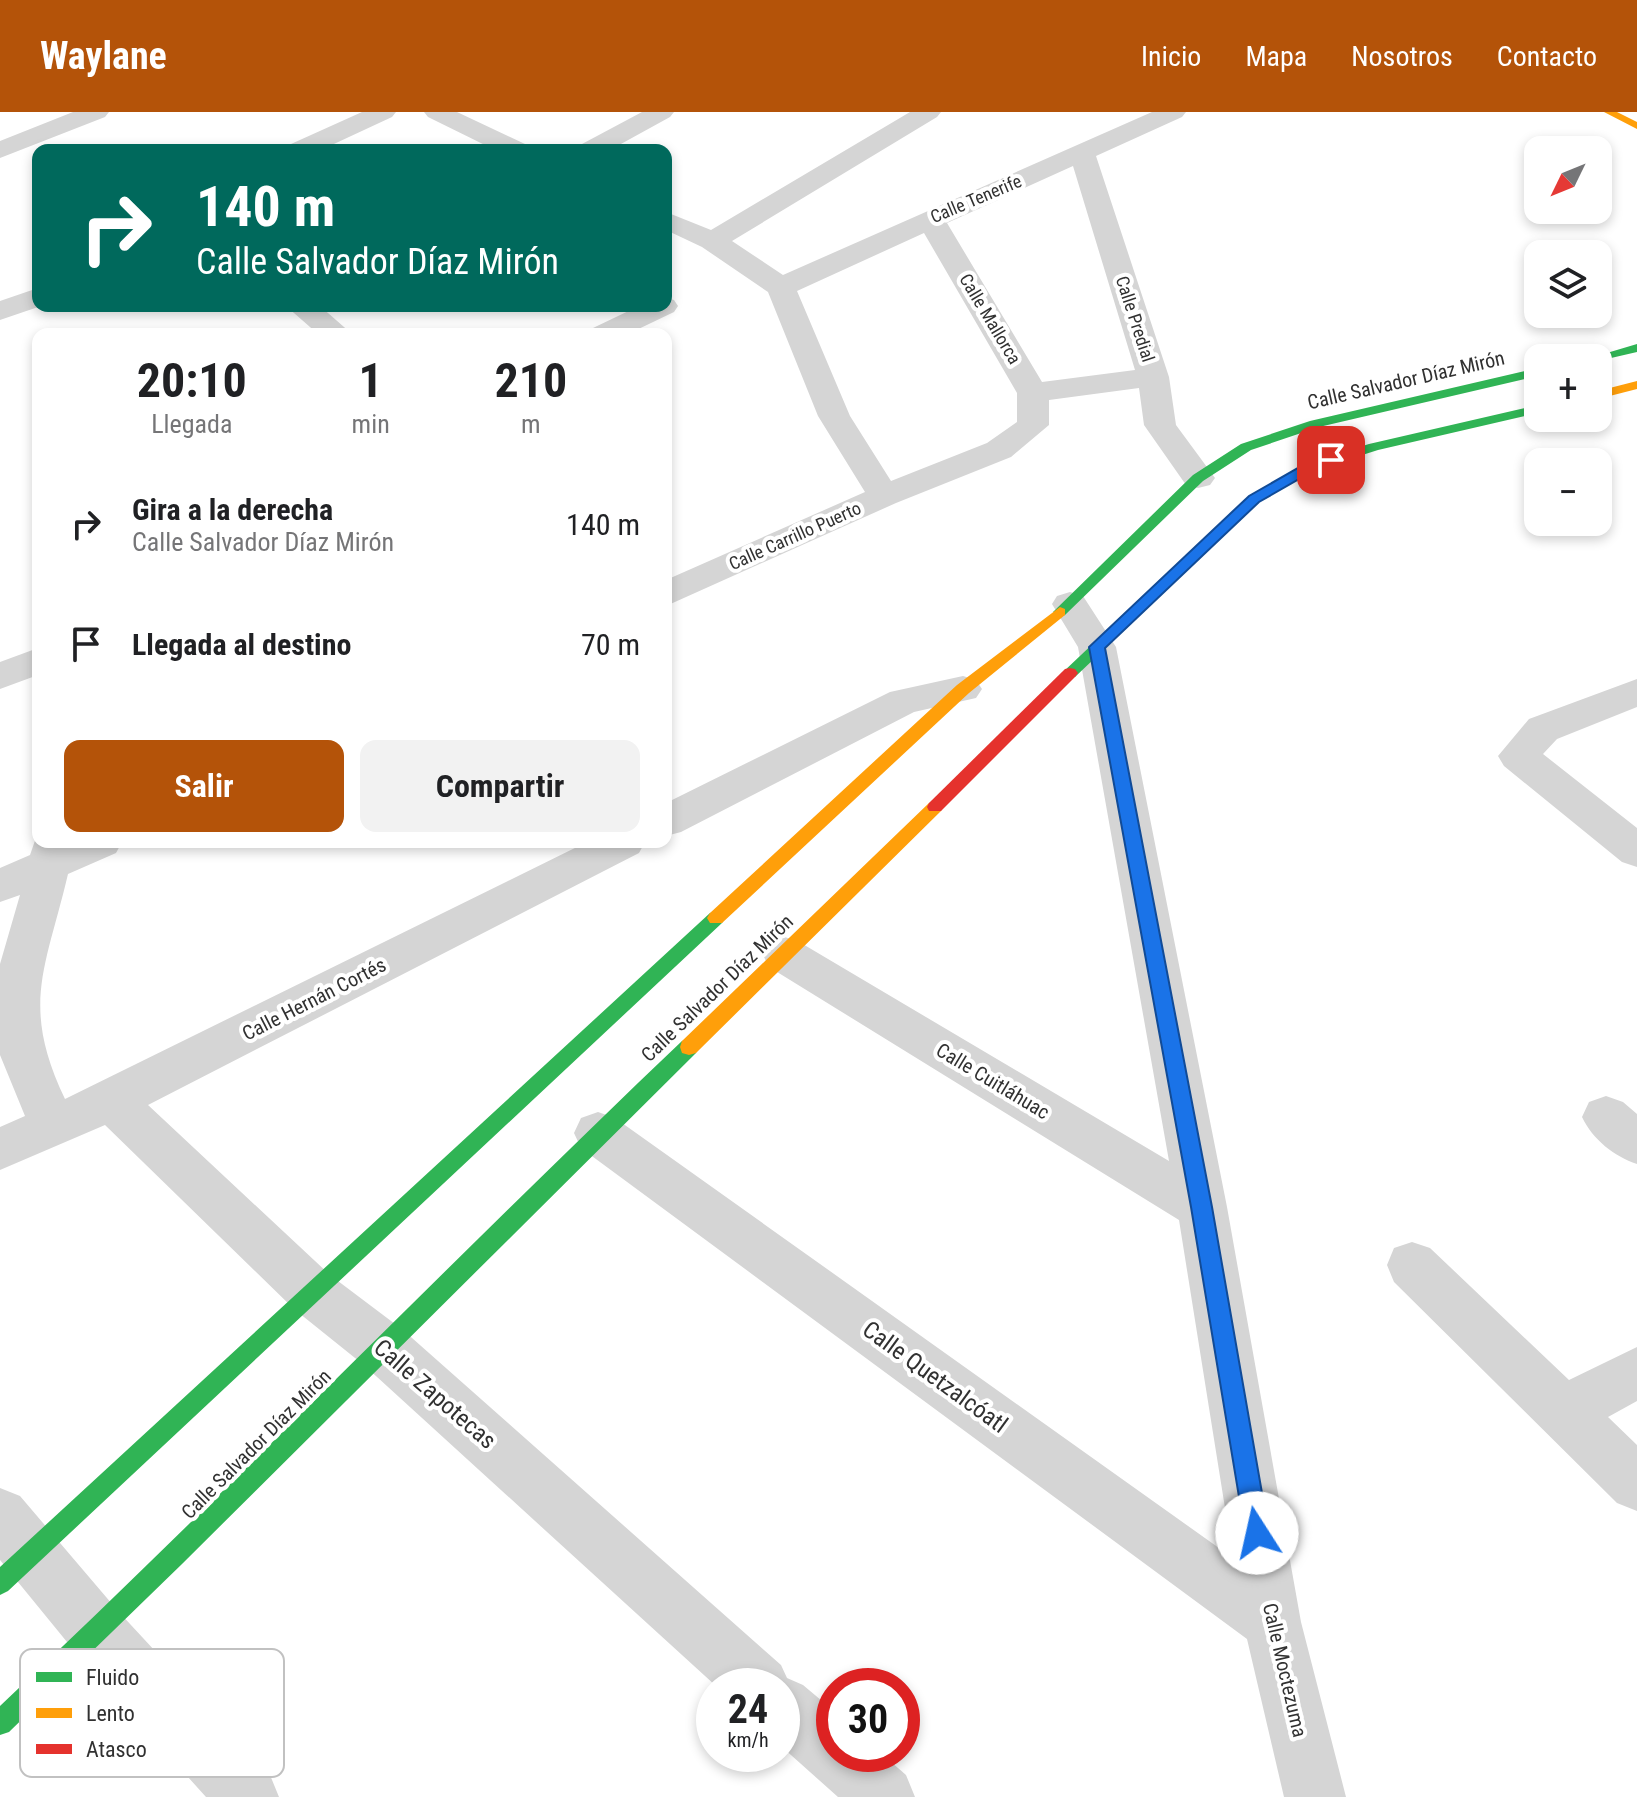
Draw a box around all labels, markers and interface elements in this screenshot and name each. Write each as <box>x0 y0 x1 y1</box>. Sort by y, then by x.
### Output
text: Waylane <box>40 34 167 78</box>
text: Inicio <box>1141 40 1201 73</box>
text: Mapa <box>1245 40 1307 73</box>
text: Nosotros <box>1351 40 1453 73</box>
text: Contacto <box>1497 40 1597 73</box>
north arrow <box>1524 136 1612 224</box>
map controls <box>1524 136 1612 536</box>
street label: Calle Tenerife <box>927 170 1025 227</box>
text: 140 m <box>196 174 335 240</box>
icon: right <box>64 176 168 280</box>
button: layers <box>1524 240 1612 328</box>
text: Calle Salvador Díaz Mirón <box>196 241 559 283</box>
street label: Calle Mallorca <box>955 270 1026 368</box>
street label: Calle Predial <box>1112 273 1159 365</box>
button: + <box>1524 344 1612 432</box>
street label: Calle Salvador Díaz Mirón <box>1305 346 1507 414</box>
text: 20:10 <box>137 352 247 409</box>
text: 1 <box>359 352 383 409</box>
text: 210 <box>494 352 567 409</box>
text: Llegada <box>151 409 232 439</box>
text: min <box>352 409 390 439</box>
text: m <box>521 409 541 439</box>
pin <box>1297 426 1365 494</box>
icon: arrive <box>1309 438 1353 482</box>
button: − <box>1524 448 1612 536</box>
text: Gira a la derecha <box>132 492 333 527</box>
street label: Calle Carrillo Puerto <box>726 497 864 574</box>
icon: right <box>64 502 108 546</box>
text: 140 m <box>566 507 640 542</box>
text: Calle Salvador Díaz Mirón <box>132 527 394 557</box>
icon: arrive <box>64 622 108 666</box>
text: Llegada al destino <box>132 627 351 662</box>
text: 70 m <box>581 627 640 662</box>
button: Salir <box>64 740 344 832</box>
button: Compartir <box>360 740 640 832</box>
street label: Calle Salvador Díaz Mirón <box>636 909 798 1067</box>
street label: Calle Hernán Cortés <box>238 952 390 1046</box>
street label: Calle Cuitláhuac <box>932 1038 1054 1124</box>
street label: Calle Quetzalcóatl <box>857 1315 1013 1439</box>
street label: Calle Zapotecas <box>368 1333 502 1455</box>
street label: Calle Salvador Díaz Mirón <box>176 1364 336 1524</box>
position arrow <box>1215 1491 1299 1575</box>
street label: Calle Moctezuma <box>1258 1601 1312 1739</box>
legend <box>20 1649 284 1777</box>
text: Fluido <box>86 1665 139 1690</box>
speed limit sign: 30 <box>816 1668 920 1772</box>
text: 24 <box>728 1686 768 1733</box>
text: Lento <box>86 1701 135 1726</box>
text: km/h <box>727 1728 769 1752</box>
text: Atasco <box>86 1737 147 1762</box>

